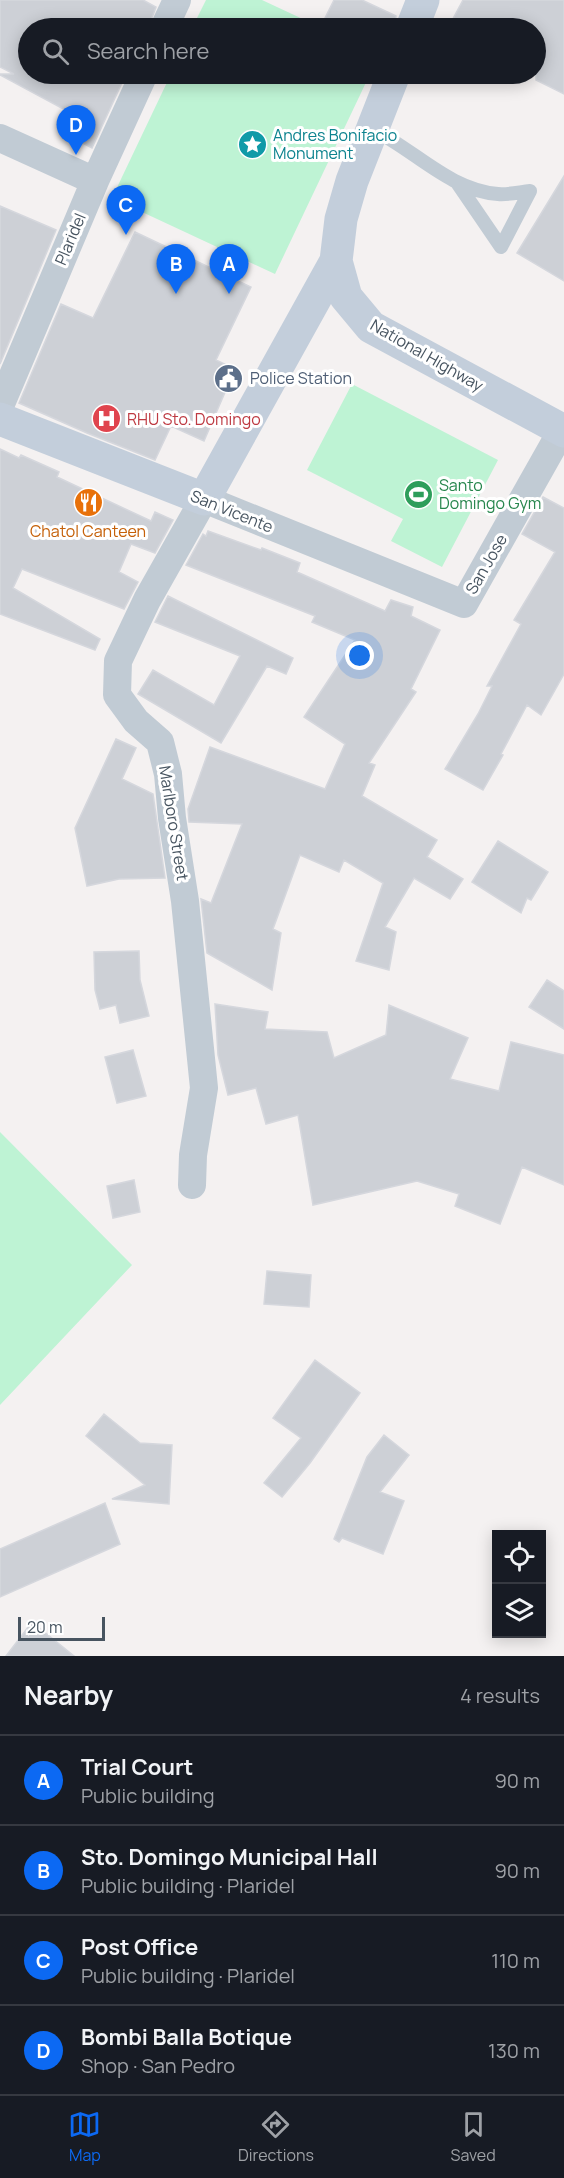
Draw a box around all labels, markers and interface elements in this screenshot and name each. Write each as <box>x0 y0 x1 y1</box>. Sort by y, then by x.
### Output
search box <box>18 18 546 84</box>
icon: search <box>39 35 72 68</box>
text: Search here <box>87 36 209 66</box>
pin: D <box>56 106 96 155</box>
place label: Andres Bonifacio Monument <box>273 124 397 164</box>
place icon: Andres Bonifacio Monument <box>236 128 268 160</box>
pin: C <box>106 186 146 235</box>
street label: Plaridel <box>49 210 91 268</box>
pin: B <box>156 244 195 294</box>
pin: A <box>210 244 248 294</box>
street label: National Highway <box>366 314 488 397</box>
public building icon: Police Station <box>213 362 245 394</box>
place label: Police Station <box>250 367 352 389</box>
hospital icon: RHU Sto. Domingo <box>90 403 122 435</box>
place label: RHU Sto. Domingo <box>127 408 261 430</box>
place label: Santo Domingo Gym <box>439 474 541 514</box>
sports icon: Santo Domingo Gym <box>402 478 434 510</box>
street label: San Vicente <box>187 484 277 538</box>
restaurant icon: Chatol Canteen <box>72 487 104 519</box>
place label: Chatol Canteen <box>30 520 146 542</box>
street label: San Jose <box>460 530 512 598</box>
your location <box>345 641 374 670</box>
street label: Marlboro Street <box>154 764 194 882</box>
map controls <box>492 1530 546 1638</box>
button: locate <box>492 1530 546 1584</box>
button: layers <box>492 1584 546 1638</box>
scale bar <box>18 1614 105 1642</box>
text: 20 m <box>27 1616 63 1638</box>
text: Nearby <box>24 1677 113 1713</box>
text: 4 results <box>460 1682 540 1709</box>
text: Trial Court <box>81 1752 193 1782</box>
text: A <box>37 1767 50 1794</box>
text: 90 m <box>494 1767 540 1794</box>
text: Public building <box>81 1782 215 1809</box>
text: Sto. Domingo Municipal Hall <box>81 1842 378 1872</box>
text: B <box>37 1857 50 1884</box>
text: 90 m <box>494 1857 540 1884</box>
text: Public building · Plaridel <box>81 1872 295 1899</box>
text: Post Office <box>81 1932 198 1962</box>
text: C <box>36 1947 51 1974</box>
text: 110 m <box>491 1947 540 1974</box>
text: Public building · Plaridel <box>81 1962 295 1989</box>
text: Bombi Balla Botique <box>81 2022 292 2052</box>
text: D <box>36 2037 51 2064</box>
text: 130 m <box>488 2037 540 2064</box>
text: Shop · San Pedro <box>81 2052 235 2079</box>
tab: Map <box>68 2108 101 2166</box>
tab: Directions <box>238 2108 314 2166</box>
tab: Saved <box>451 2108 496 2166</box>

